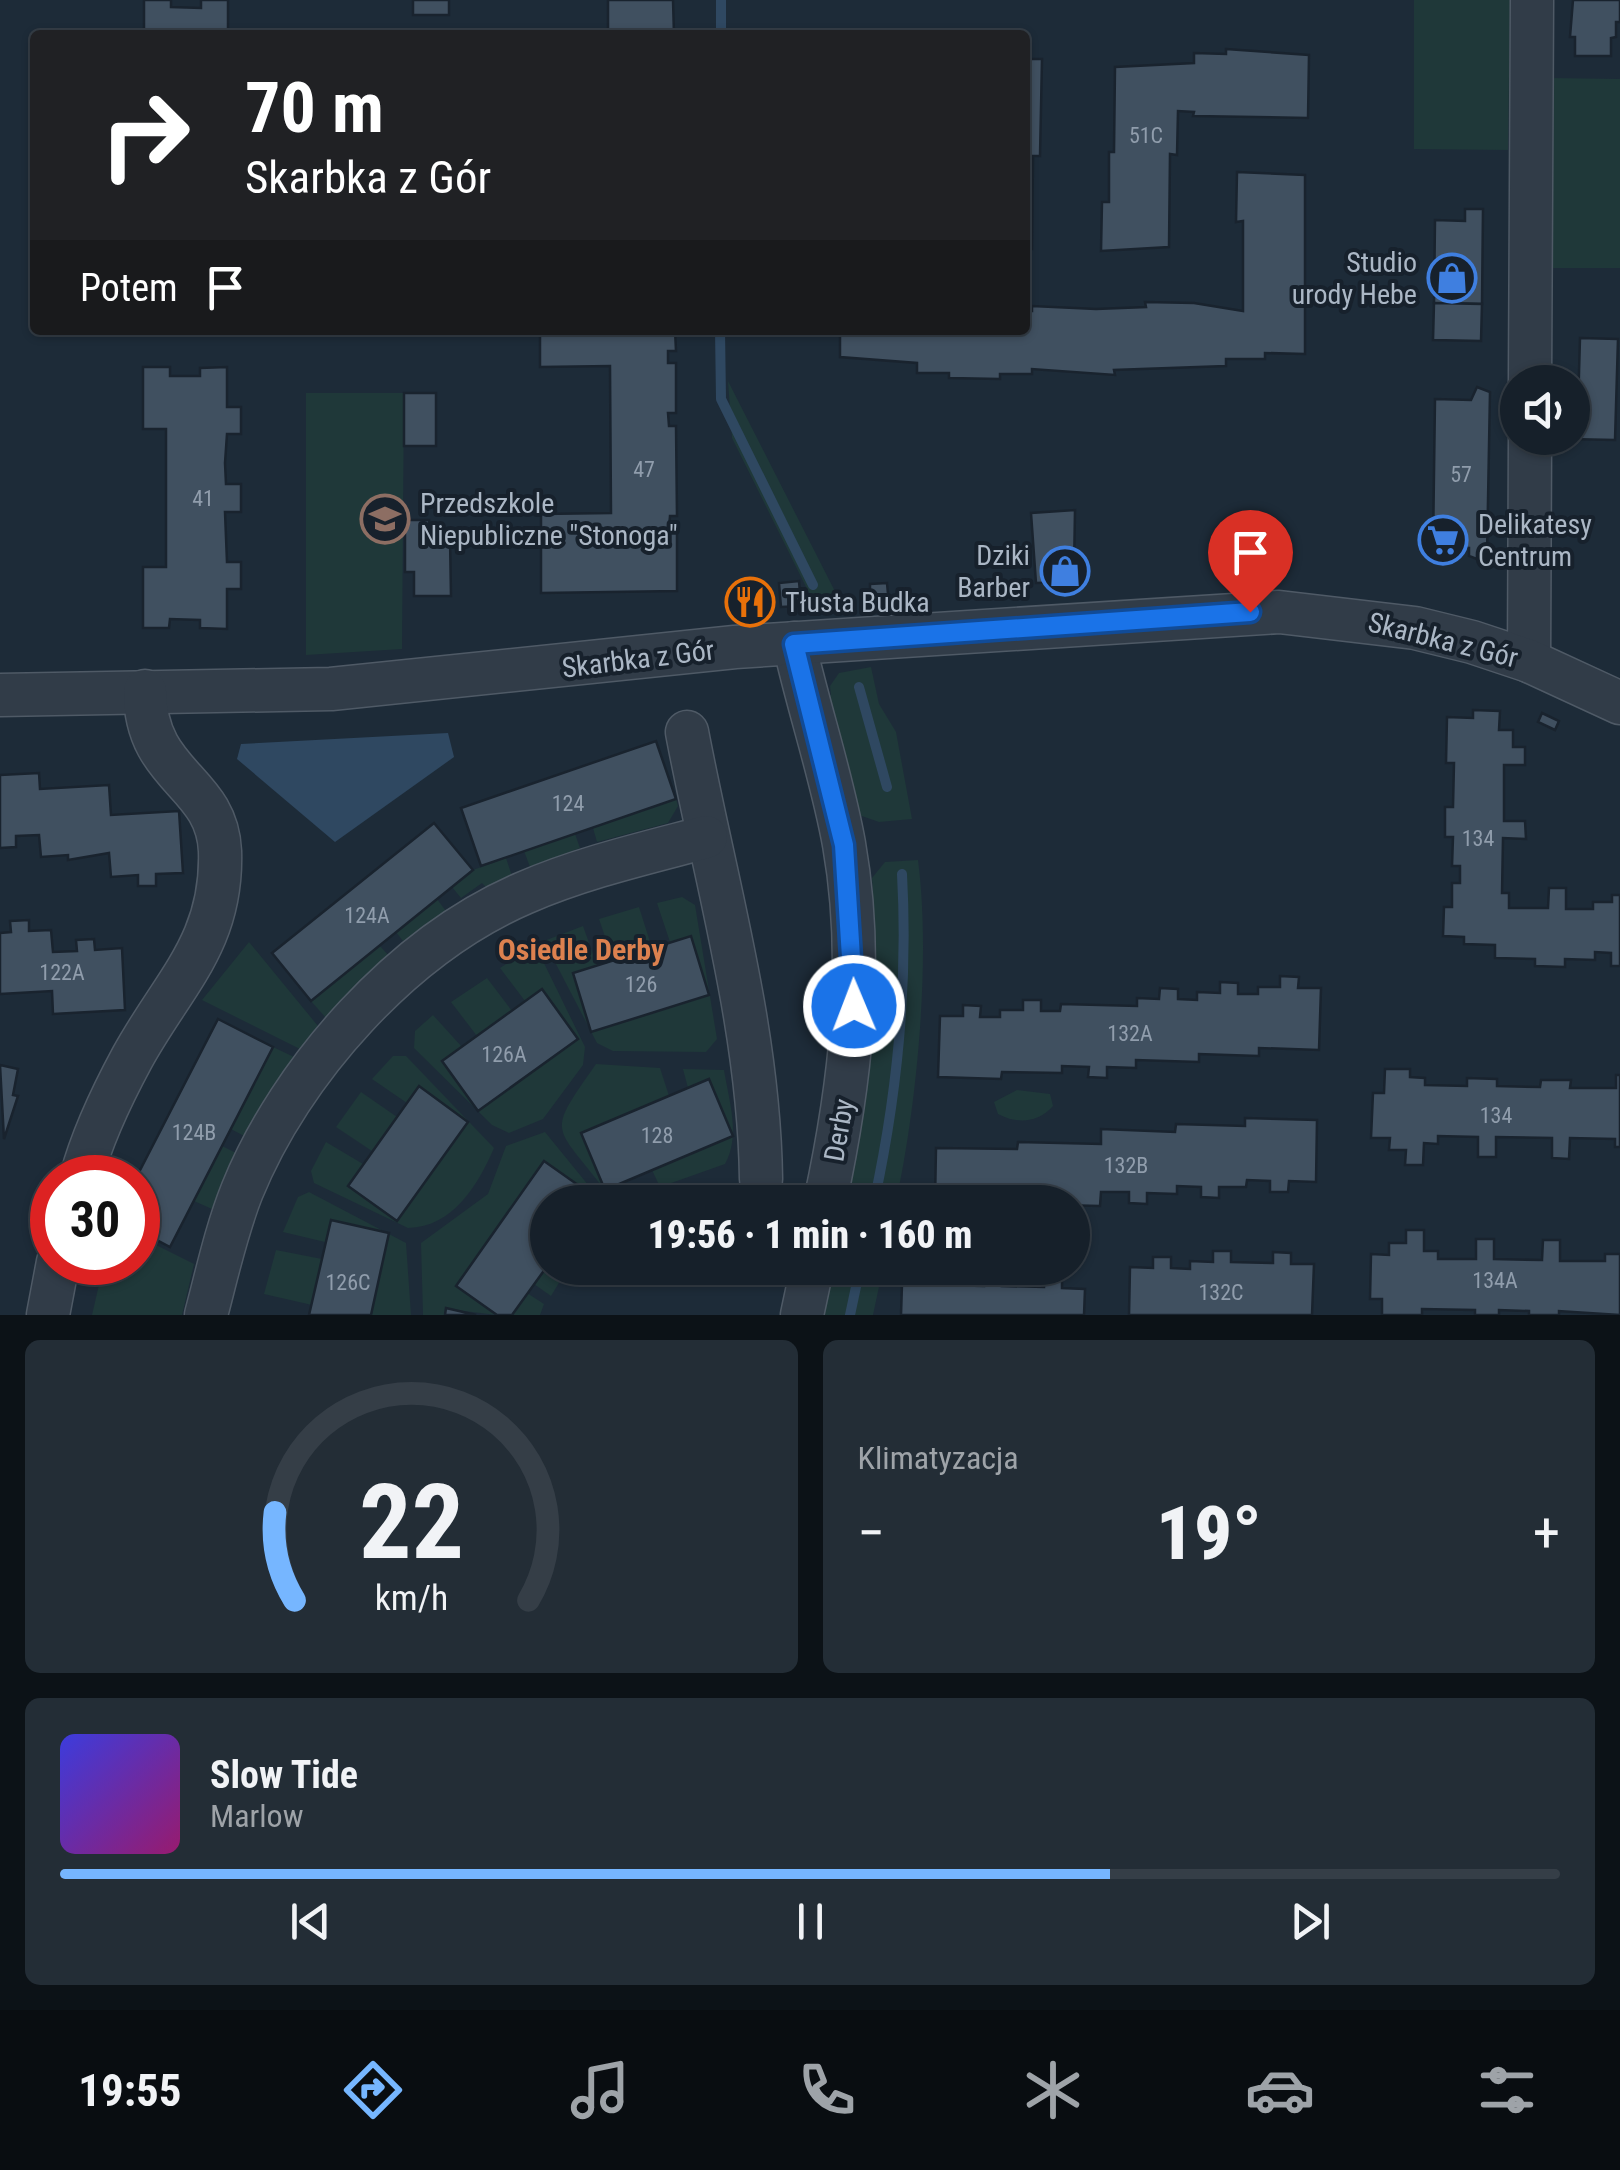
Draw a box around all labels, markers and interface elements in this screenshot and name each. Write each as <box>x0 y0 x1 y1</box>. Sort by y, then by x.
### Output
text: 70 m <box>245 67 384 149</box>
icon: right <box>80 70 210 200</box>
house number: 51C <box>1129 123 1163 148</box>
text: Skarbka z Gór <box>245 151 491 204</box>
place label: Studio urody Hebe <box>1292 246 1417 311</box>
shop icon: Studio urody Hebe <box>1426 252 1478 304</box>
icon: arrive <box>198 260 253 315</box>
text: Potem <box>80 266 178 310</box>
map controls <box>1500 365 1590 455</box>
button: sound <box>1500 365 1590 455</box>
house number: 47 <box>633 457 655 482</box>
house number: 57 <box>1450 462 1472 487</box>
house number: 41 <box>192 486 214 511</box>
place label: Przedszkole Niepubliczne "Stonoga" <box>420 487 678 552</box>
school or university icon: Przedszkole Niepubliczne "Stonoga" <box>359 493 411 545</box>
place label: Delikatesy Centrum <box>1478 508 1592 573</box>
pin <box>1208 510 1293 613</box>
supermarket icon: Delikatesy Centrum <box>1417 514 1469 566</box>
icon: arrive <box>1223 525 1278 580</box>
place label: Dziki Barber <box>957 539 1030 604</box>
shop icon: Dziki Barber <box>1039 545 1091 597</box>
restaurant icon: Tłusta Budka <box>724 576 776 628</box>
place label: Tłusta Budka <box>785 586 930 619</box>
street label: Skarbka z Gór <box>1365 605 1521 675</box>
street label: Skarbka z Gór <box>560 633 716 685</box>
house number: 124 <box>552 791 584 816</box>
house number: 134 <box>1462 826 1494 851</box>
house number: 124A <box>344 903 390 928</box>
district label: Osiedle Derby <box>498 932 665 967</box>
position arrow <box>802 954 906 1058</box>
house number: 122A <box>39 960 85 985</box>
house number: 126 <box>625 972 657 997</box>
house number: 132A <box>1107 1021 1153 1046</box>
house number: 126A <box>481 1042 527 1067</box>
street label: Derby <box>817 1096 861 1164</box>
house number: 134 <box>1480 1103 1512 1128</box>
house number: 124B <box>172 1120 216 1145</box>
house number: 128 <box>641 1123 673 1148</box>
house number: 132B <box>1104 1153 1148 1178</box>
speed limit sign: 30 <box>30 1155 160 1285</box>
text: 19:56 · 1 min · 160 m <box>648 1213 972 1257</box>
house number: 134A <box>1472 1268 1518 1293</box>
house number: 126C <box>325 1270 371 1295</box>
house number: 132C <box>1198 1280 1244 1305</box>
text: Klimatyzacja <box>858 1439 1019 1477</box>
text: 22 <box>359 1462 464 1583</box>
text: 19° <box>1156 1489 1262 1577</box>
text: − <box>858 1501 885 1565</box>
text: + <box>1533 1501 1560 1565</box>
text: km/h <box>374 1577 448 1619</box>
text: Slow Tide <box>210 1753 358 1797</box>
text: Marlow <box>210 1797 303 1835</box>
icon: previous <box>283 1894 338 1949</box>
icon: pause <box>783 1894 838 1949</box>
icon: next <box>1283 1894 1338 1949</box>
icon: directions <box>338 2055 408 2125</box>
icon: music <box>565 2055 635 2125</box>
icon: phone <box>792 2055 862 2125</box>
icon: climate <box>1018 2055 1088 2125</box>
icon: car <box>1245 2055 1315 2125</box>
icon: filters <box>1472 2055 1542 2125</box>
text: 19:55 <box>78 2064 182 2117</box>

